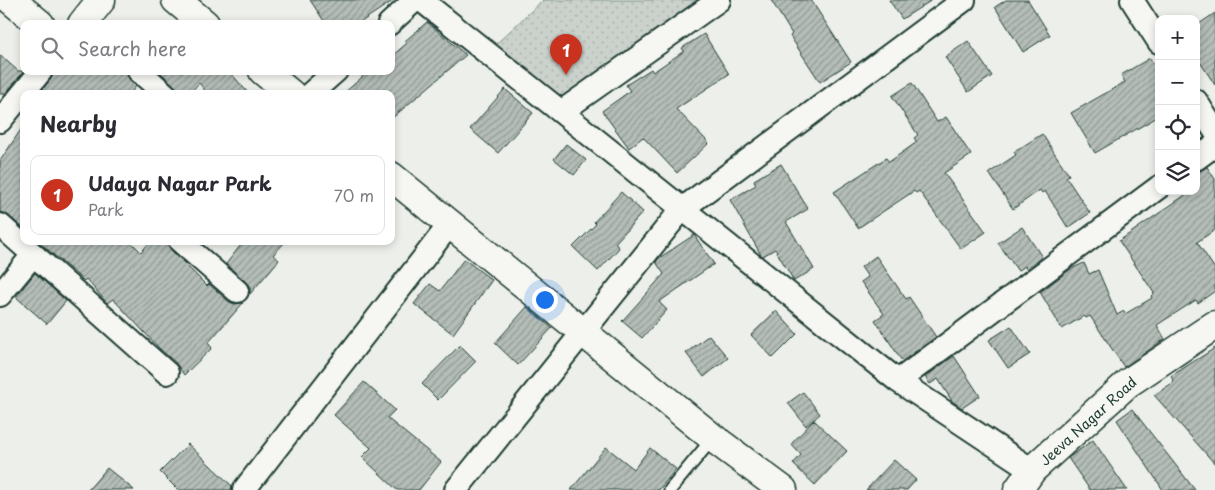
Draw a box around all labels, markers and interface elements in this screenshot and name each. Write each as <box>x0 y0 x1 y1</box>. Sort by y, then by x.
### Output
map controls <box>1155 15 1200 195</box>
button: + <box>1155 15 1200 60</box>
search box <box>20 20 395 75</box>
icon: search <box>38 34 66 62</box>
text: Search here <box>78 34 187 62</box>
pin: 1 <box>550 34 582 75</box>
button: − <box>1155 60 1200 105</box>
button: locate <box>1155 105 1200 150</box>
text: Nearby <box>40 107 117 139</box>
button: layers <box>1155 150 1200 195</box>
text: Udaya Nagar Park <box>88 169 272 197</box>
text: 1 <box>53 183 61 207</box>
text: 70 m <box>334 183 374 207</box>
text: Park <box>88 197 124 221</box>
your location <box>532 287 558 313</box>
street label: Jeeva Nagar Road <box>1035 372 1141 470</box>

